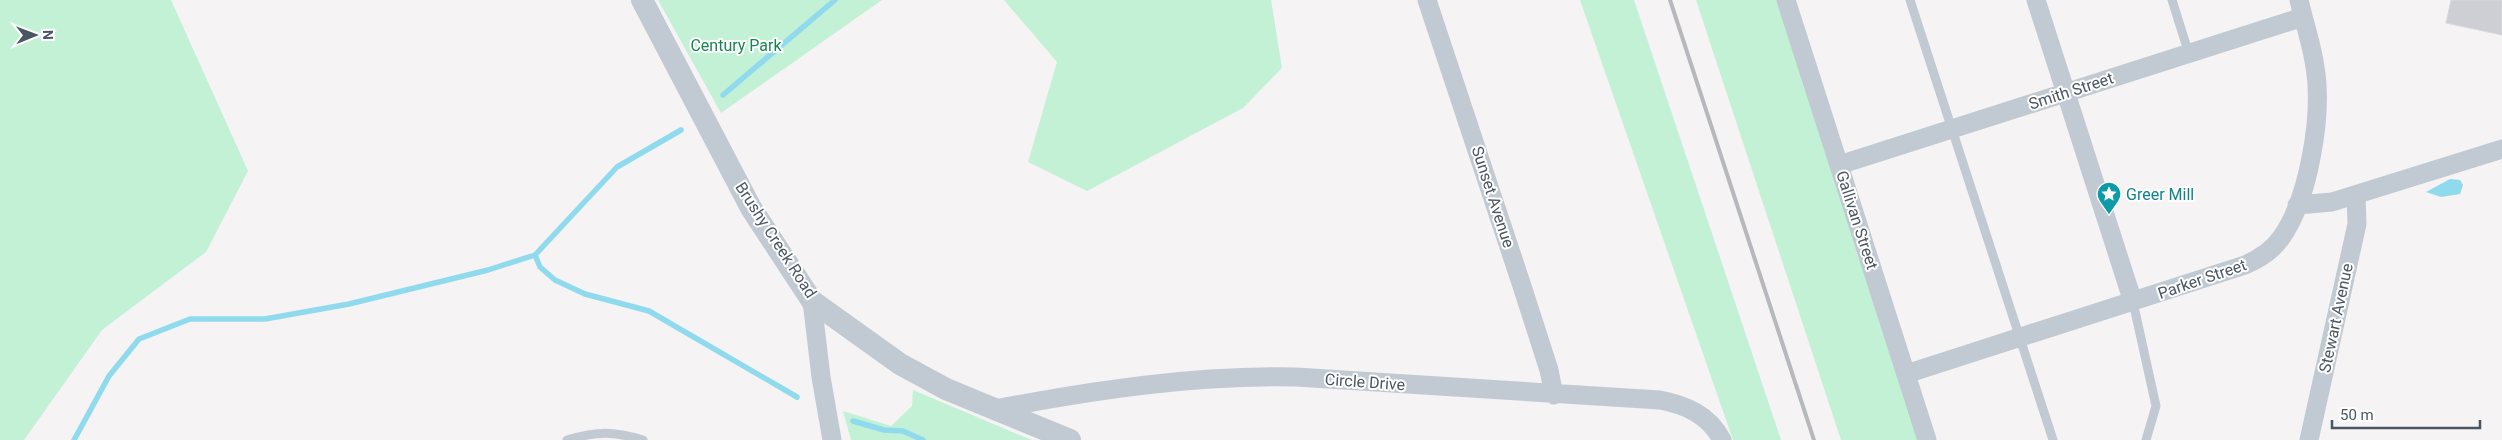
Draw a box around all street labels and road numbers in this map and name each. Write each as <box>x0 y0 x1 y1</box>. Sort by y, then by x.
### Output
street label: Smith Street <box>2026 68 2116 114</box>
street label: Sunset Avenue <box>1468 144 1518 250</box>
street label: Gallivan Street <box>1832 168 1882 272</box>
street label: Brushy Creek Road <box>731 179 821 301</box>
street label: Parker Street <box>2155 255 2249 303</box>
street label: Stewart Avenue <box>2315 262 2357 374</box>
street label: Circle Drive <box>1324 370 1406 394</box>

